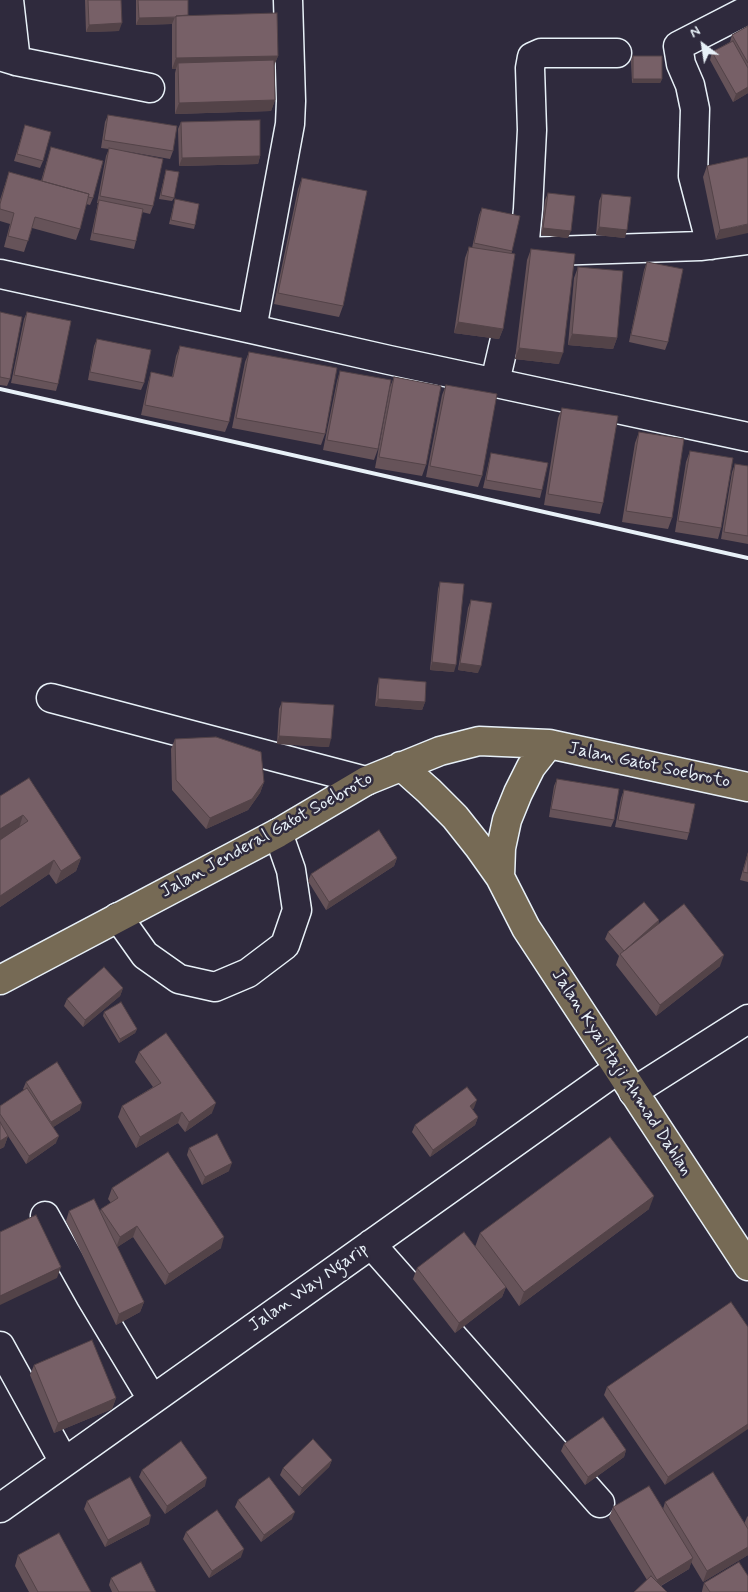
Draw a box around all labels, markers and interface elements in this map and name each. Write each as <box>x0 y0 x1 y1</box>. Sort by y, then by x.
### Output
north arrow <box>678 20 728 70</box>
text: N <box>687 22 704 42</box>
street label: Jalan Gatot Soebroto <box>566 738 732 794</box>
street label: Jalan Jenderal Gatot Soebroto <box>157 769 377 903</box>
street label: Jalan Kyai Haji Ahmad Dahlan <box>546 965 696 1181</box>
street label: Jalan Way Ngarip <box>245 1239 373 1337</box>

